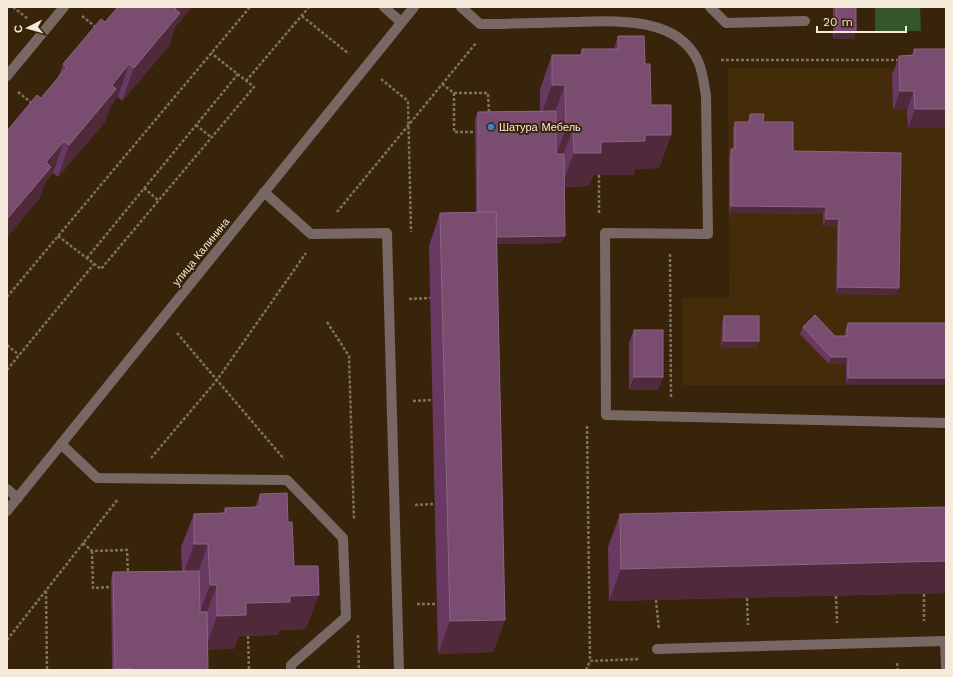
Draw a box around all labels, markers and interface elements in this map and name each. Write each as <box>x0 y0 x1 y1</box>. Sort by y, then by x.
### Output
north arrow <box>8 8 48 48</box>
scale bar <box>817 8 906 34</box>
text: 20 m <box>823 15 853 29</box>
text: С <box>12 24 25 34</box>
place label: Шатура Мебель <box>499 121 581 134</box>
marker: Шатура Мебель <box>486 122 496 132</box>
street label: улица Калинина <box>170 215 233 289</box>

